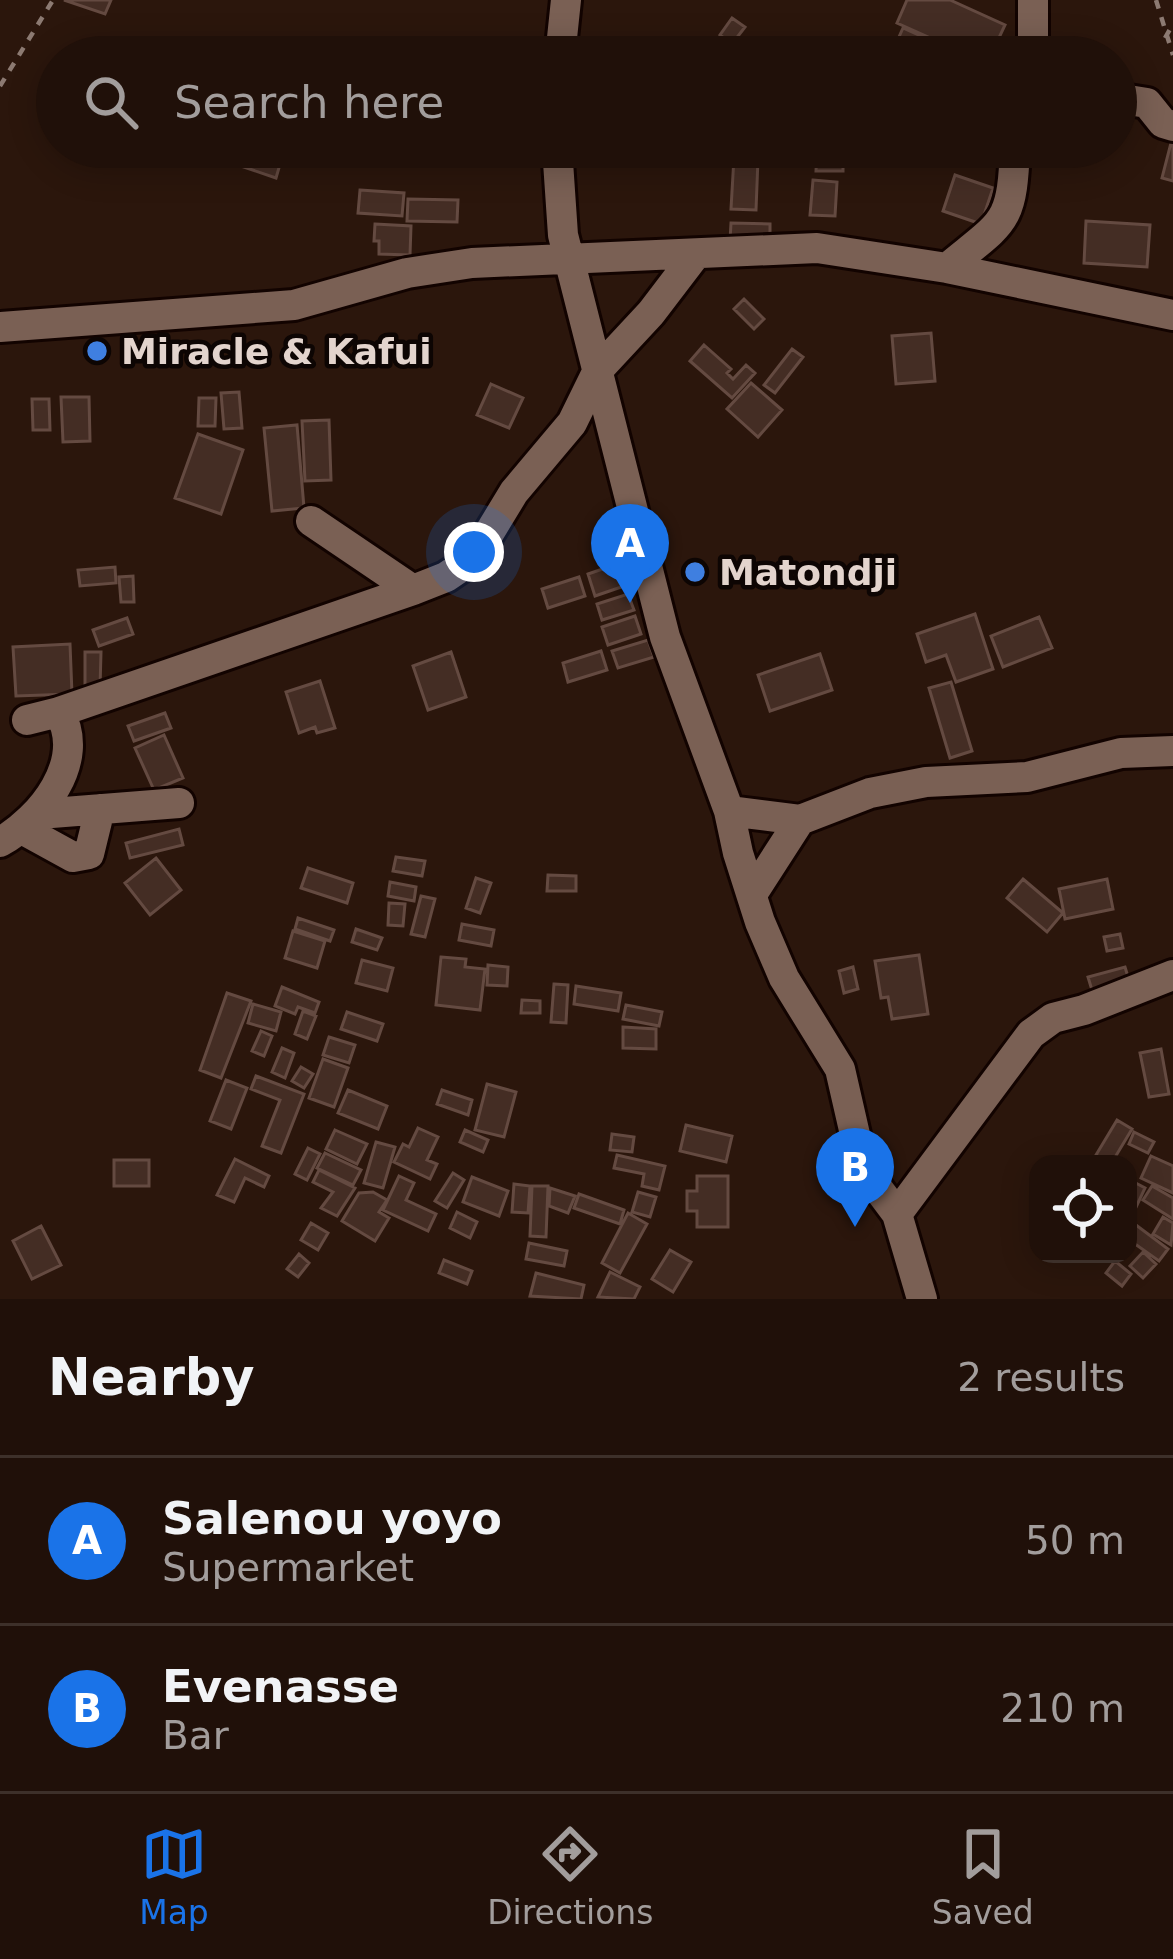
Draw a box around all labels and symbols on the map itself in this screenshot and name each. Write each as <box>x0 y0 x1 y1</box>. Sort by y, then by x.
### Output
place label: Miracle & Kafui <box>121 331 432 372</box>
marker: Miracle & Kafui <box>84 338 110 364</box>
pin: A <box>591 504 669 603</box>
your location <box>444 522 504 582</box>
place label: Matondji <box>719 552 897 593</box>
marker: Matondji <box>682 559 708 585</box>
pin: B <box>816 1128 894 1227</box>

